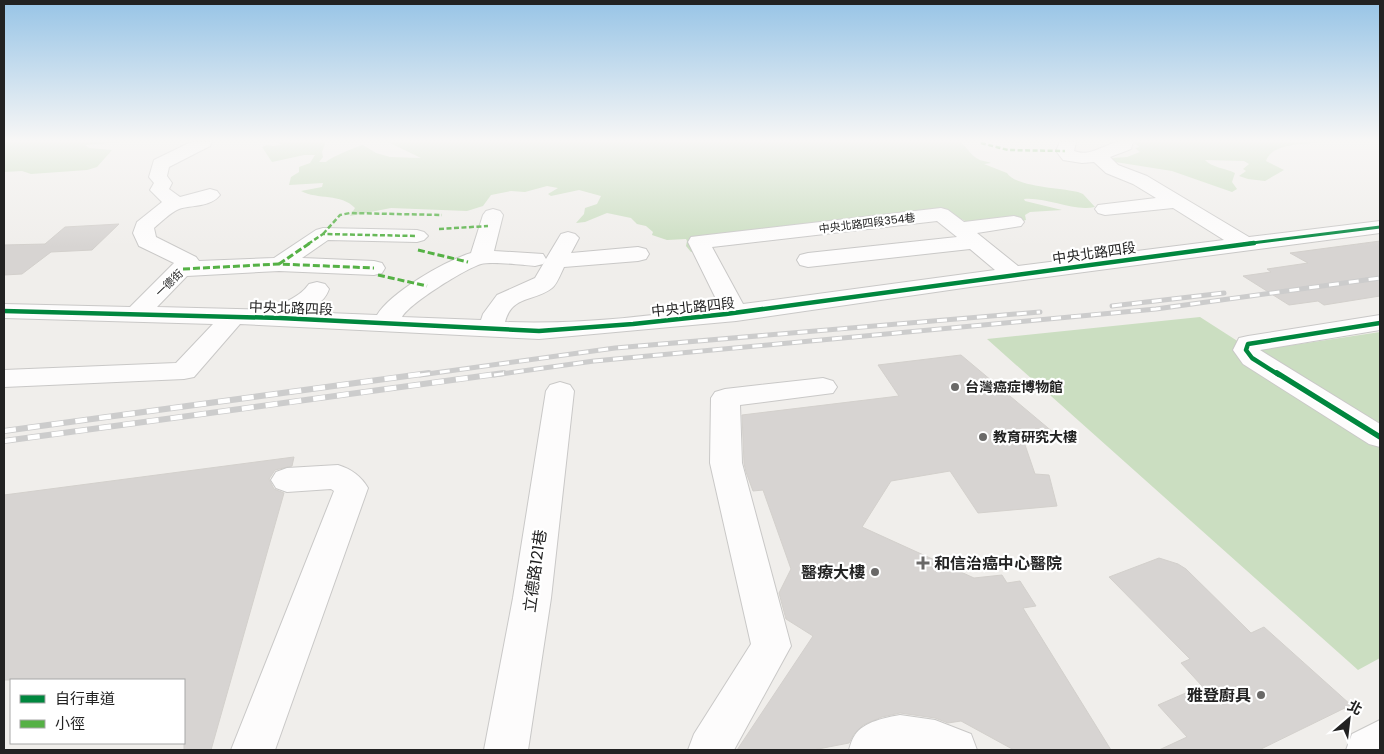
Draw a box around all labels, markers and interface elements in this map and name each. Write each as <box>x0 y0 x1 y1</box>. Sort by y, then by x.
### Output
street label: 中央北路四段354巷 <box>818 209 916 237</box>
street label: 中央北路四段 <box>1051 237 1137 269</box>
street label: 一德街 <box>152 266 186 300</box>
street label: 中央北路四段 <box>650 293 736 321</box>
street label: 中央北路四段 <box>249 297 333 319</box>
place label: 台灣癌症博物館 <box>965 377 1063 397</box>
marker: 台灣癌症博物館 <box>949 381 961 393</box>
place label: 教育研究大樓 <box>993 427 1077 447</box>
marker: 教育研究大樓 <box>977 431 989 443</box>
street label: 立德路121巷 <box>518 528 552 614</box>
place label: 和信治癌中心醫院 <box>934 552 1062 575</box>
marker: 和信治癌中心醫院 <box>916 556 930 570</box>
place label: 醫療大樓 <box>801 561 865 584</box>
marker: 醫療大樓 <box>869 566 881 578</box>
legend <box>10 679 185 744</box>
place label: 雅登廚具 <box>1187 684 1251 707</box>
text: 自行車道 <box>55 688 115 709</box>
marker: 雅登廚具 <box>1255 689 1267 701</box>
north arrow <box>1324 694 1374 744</box>
text: 北 <box>1344 695 1366 720</box>
text: 小徑 <box>55 713 85 734</box>

